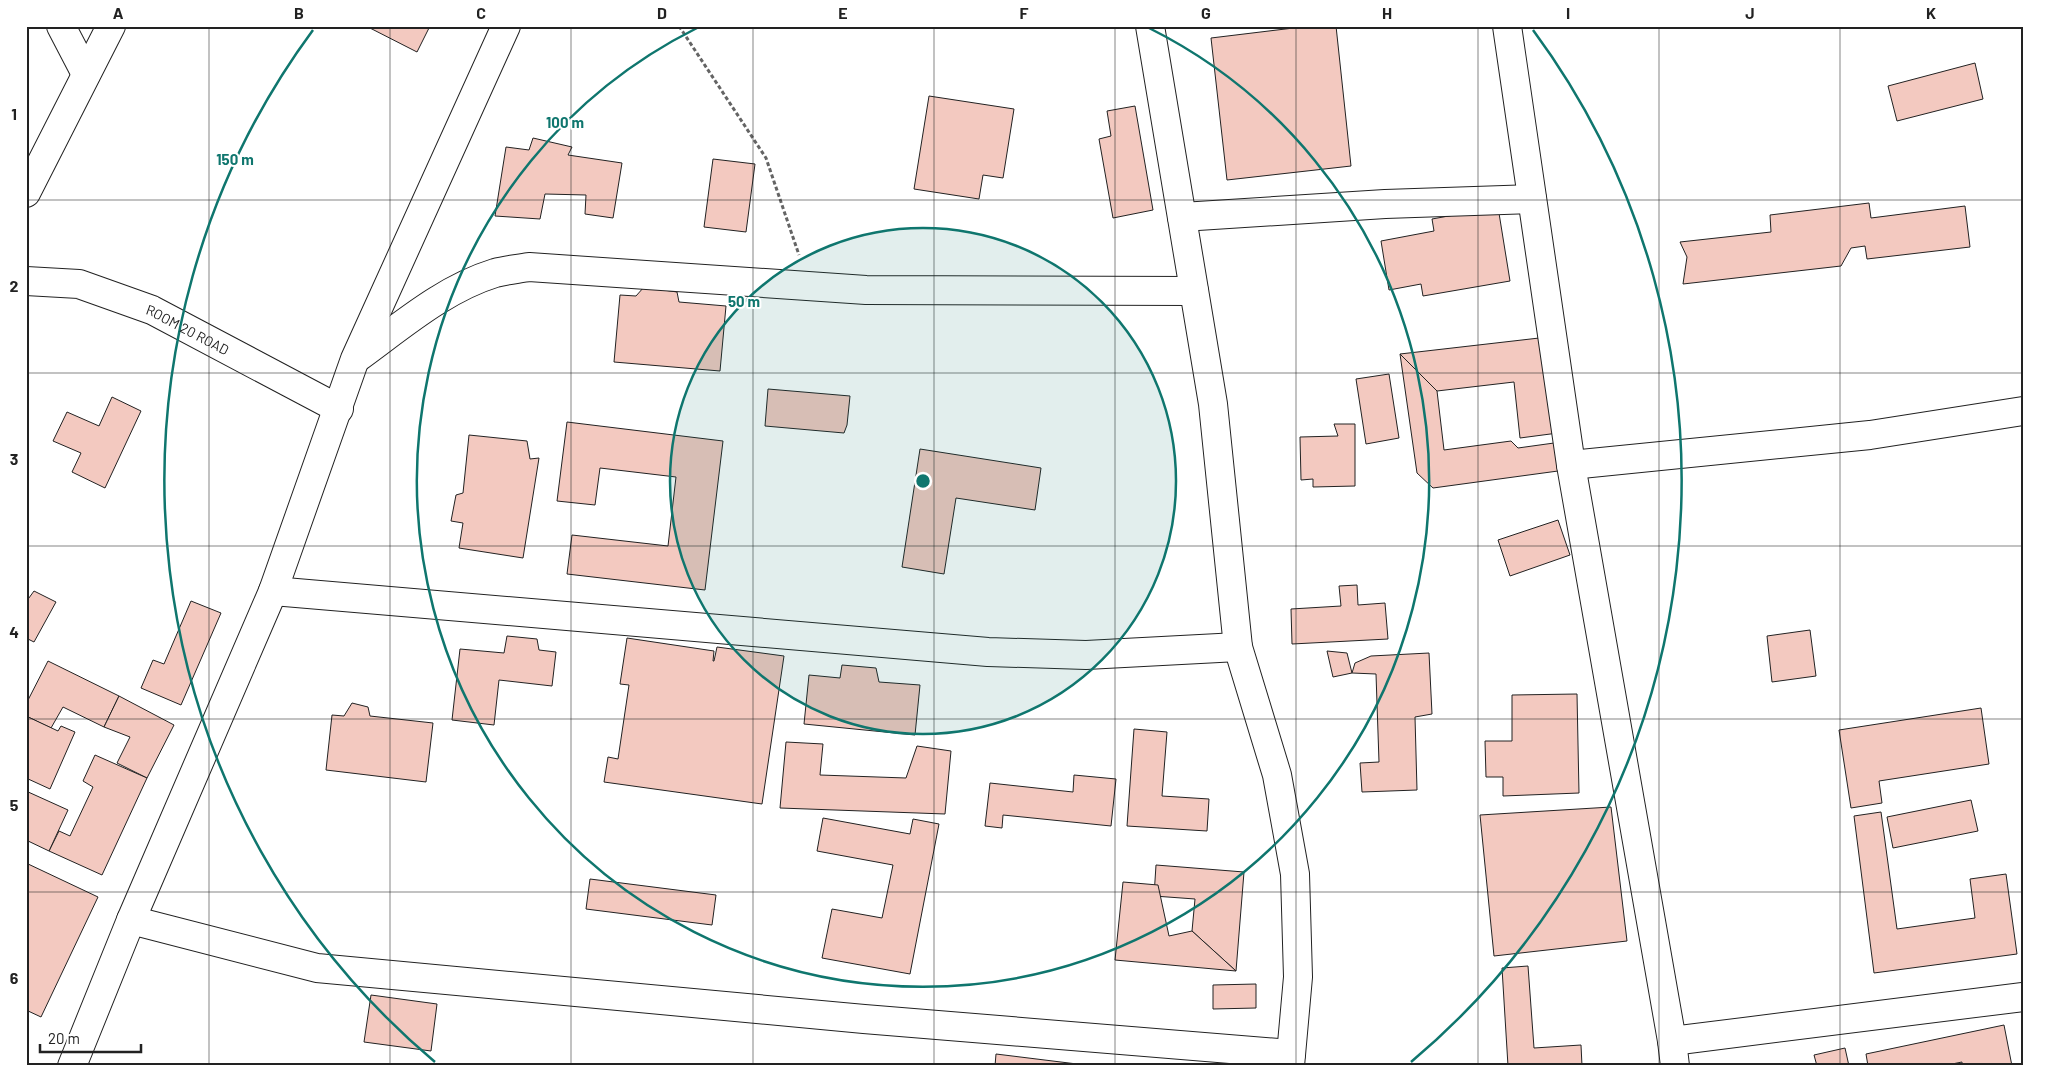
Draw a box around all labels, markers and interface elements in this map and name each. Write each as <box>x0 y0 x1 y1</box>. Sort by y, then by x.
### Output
text: A <box>113 3 124 22</box>
text: B <box>294 3 304 22</box>
text: C <box>476 3 486 22</box>
text: D <box>657 3 667 22</box>
text: E <box>838 3 848 22</box>
text: F <box>1020 3 1029 22</box>
text: G <box>1201 3 1211 22</box>
text: H <box>1382 3 1392 22</box>
text: I <box>1566 3 1570 22</box>
text: J <box>1745 3 1755 22</box>
text: K <box>1926 3 1936 22</box>
text: 1 <box>11 104 17 123</box>
text: 100 m <box>546 113 584 131</box>
text: 150 m <box>216 150 254 168</box>
text: 2 <box>10 276 19 295</box>
text: 50 m <box>728 292 760 310</box>
street label: ROOM 20 ROAD <box>144 300 232 358</box>
text: 3 <box>10 449 18 468</box>
centre of rings <box>914 472 932 490</box>
text: 4 <box>9 622 19 641</box>
text: 5 <box>10 795 19 814</box>
text: 6 <box>10 968 19 987</box>
scale bar <box>40 1022 141 1054</box>
text: 20 m <box>48 1029 80 1047</box>

